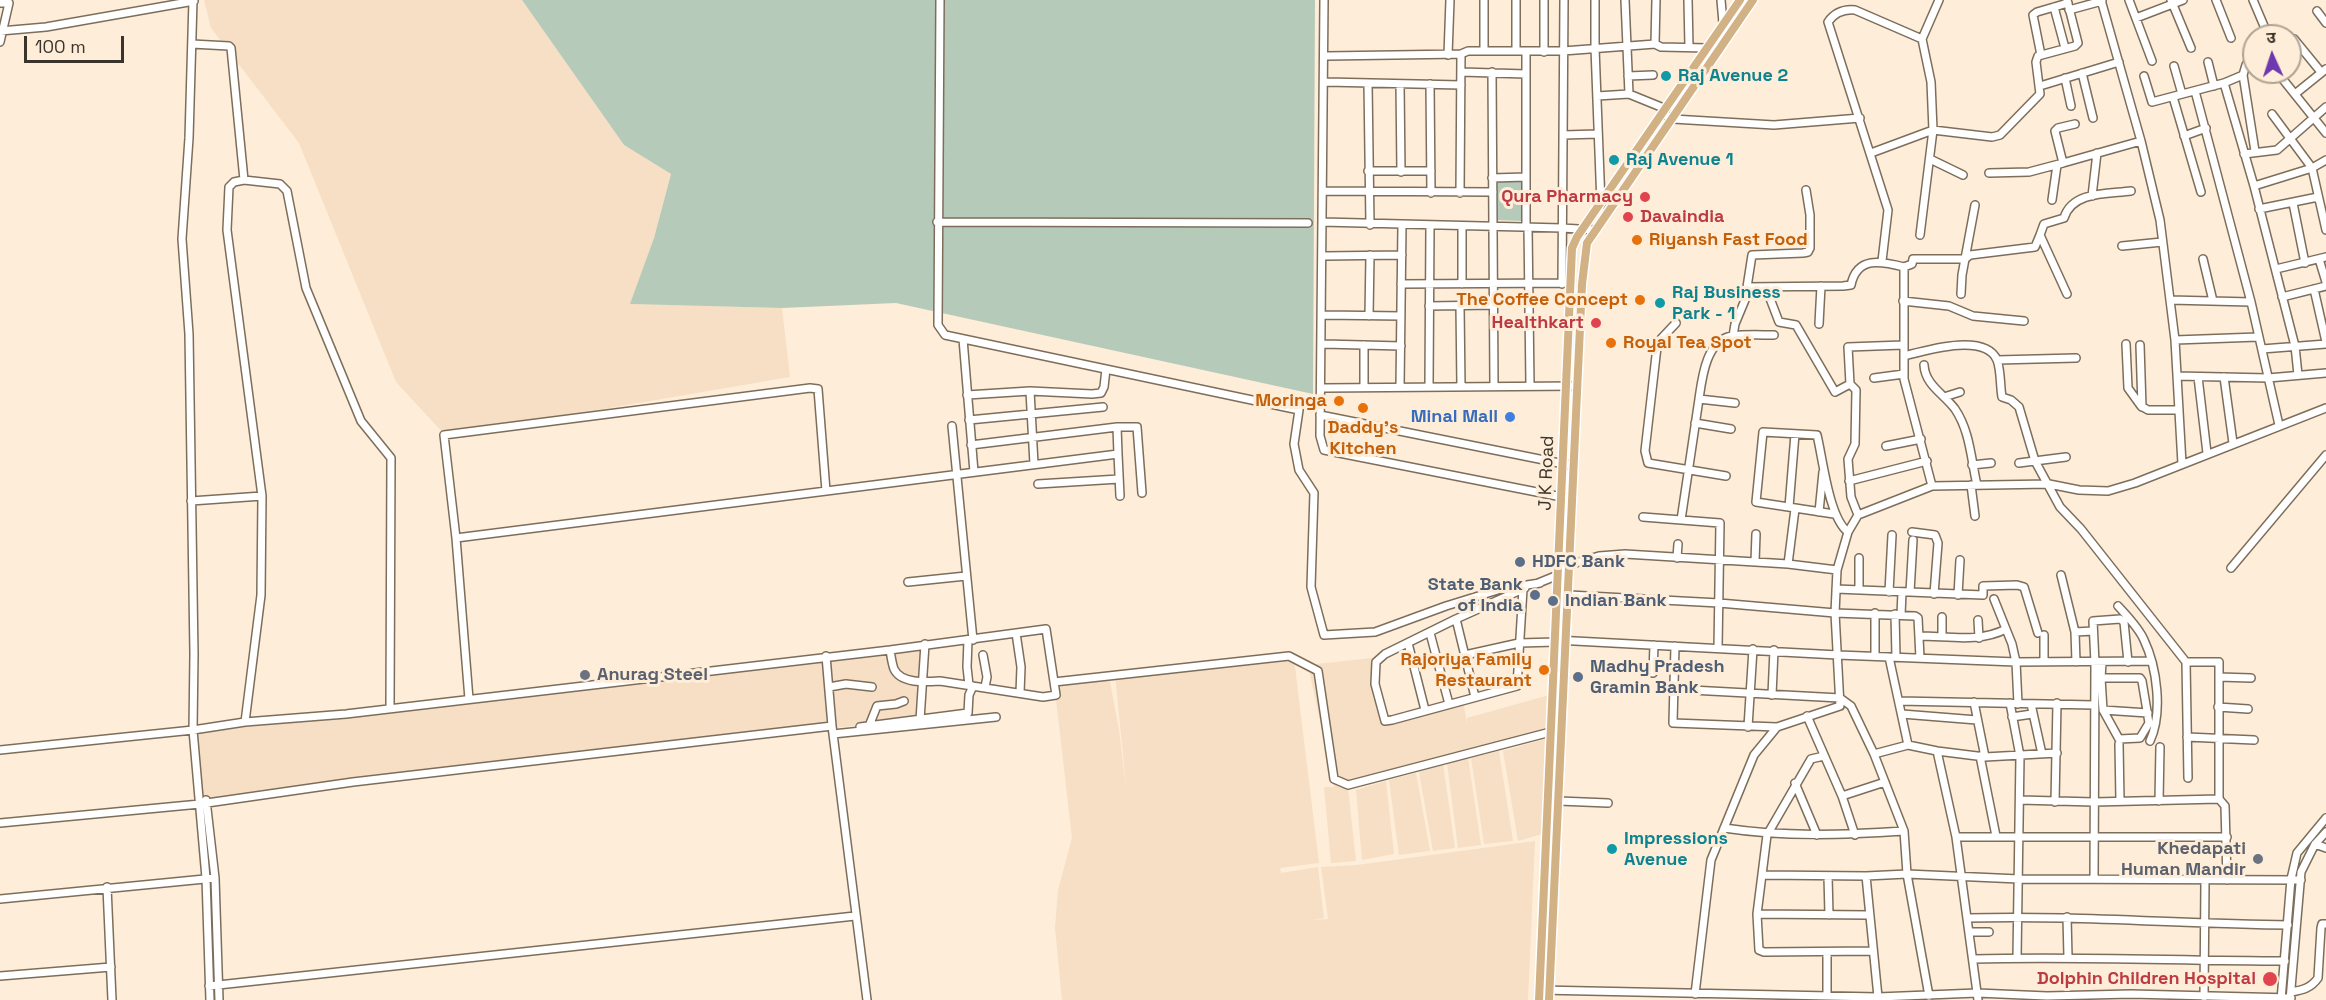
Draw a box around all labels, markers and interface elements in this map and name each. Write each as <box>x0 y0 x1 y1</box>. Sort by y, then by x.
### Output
scale bar <box>27 24 128 62</box>
north arrow <box>2242 24 2302 84</box>
text: उ <box>2266 27 2276 48</box>
text: 100 m <box>35 35 86 58</box>
place label: Raj Avenue 2 <box>1678 65 1788 87</box>
marker: Raj Avenue 2 <box>1659 69 1673 83</box>
place label: Raj Avenue 1 <box>1626 149 1734 171</box>
marker: Raj Avenue 1 <box>1607 153 1621 167</box>
place label: Qura Pharmacy <box>1501 186 1633 208</box>
marker: Qura Pharmacy <box>1638 190 1652 204</box>
place label: Davaindia <box>1640 206 1724 228</box>
marker: Davaindia <box>1621 210 1635 224</box>
place label: Riyansh Fast Food <box>1649 229 1808 251</box>
marker: Riyansh Fast Food <box>1630 233 1644 247</box>
place label: Raj Business Park - 1 <box>1672 282 1781 324</box>
place label: The Coffee Concept <box>1456 289 1628 311</box>
marker: The Coffee Concept <box>1633 293 1647 307</box>
marker: Raj Business Park - 1 <box>1653 296 1667 310</box>
place label: Healthkart <box>1492 312 1584 334</box>
marker: Healthkart <box>1589 316 1603 330</box>
place label: Royal Tea Spot <box>1623 332 1752 354</box>
marker: Royal Tea Spot <box>1604 336 1618 350</box>
place label: Moringa <box>1255 390 1327 412</box>
marker: Moringa <box>1332 394 1346 408</box>
marker: Daddy's Kitchen <box>1356 401 1370 415</box>
place label: Minal Mall <box>1411 406 1498 428</box>
marker: Minal Mall <box>1503 410 1517 424</box>
place label: Daddy's Kitchen <box>1328 417 1398 460</box>
street label: J K Road <box>1535 435 1559 511</box>
place label: HDFC Bank <box>1532 551 1625 573</box>
marker: HDFC Bank <box>1513 555 1527 569</box>
place label: State Bank of India <box>1428 574 1523 616</box>
marker: State Bank of India <box>1528 588 1542 602</box>
place label: Indian Bank <box>1565 590 1667 612</box>
marker: Indian Bank <box>1546 594 1560 608</box>
place label: Rajoriya Family Restaurant <box>1400 649 1532 692</box>
place label: Madhy Pradesh Gramin Bank <box>1590 656 1725 698</box>
marker: Rajoriya Family Restaurant <box>1537 663 1551 677</box>
place label: Anurag Steel <box>597 664 708 686</box>
marker: Anurag Steel <box>578 668 592 682</box>
marker: Madhy Pradesh Gramin Bank <box>1571 670 1585 684</box>
place label: Impressions Avenue <box>1624 828 1728 870</box>
place label: Khedapati Human Mandir <box>2121 838 2246 880</box>
marker: Impressions Avenue <box>1605 842 1619 856</box>
marker: Khedapati Human Mandir <box>2251 852 2265 866</box>
place label: Dolphin Children Hospital <box>2037 968 2256 990</box>
marker: Dolphin Children Hospital <box>2261 970 2279 988</box>

